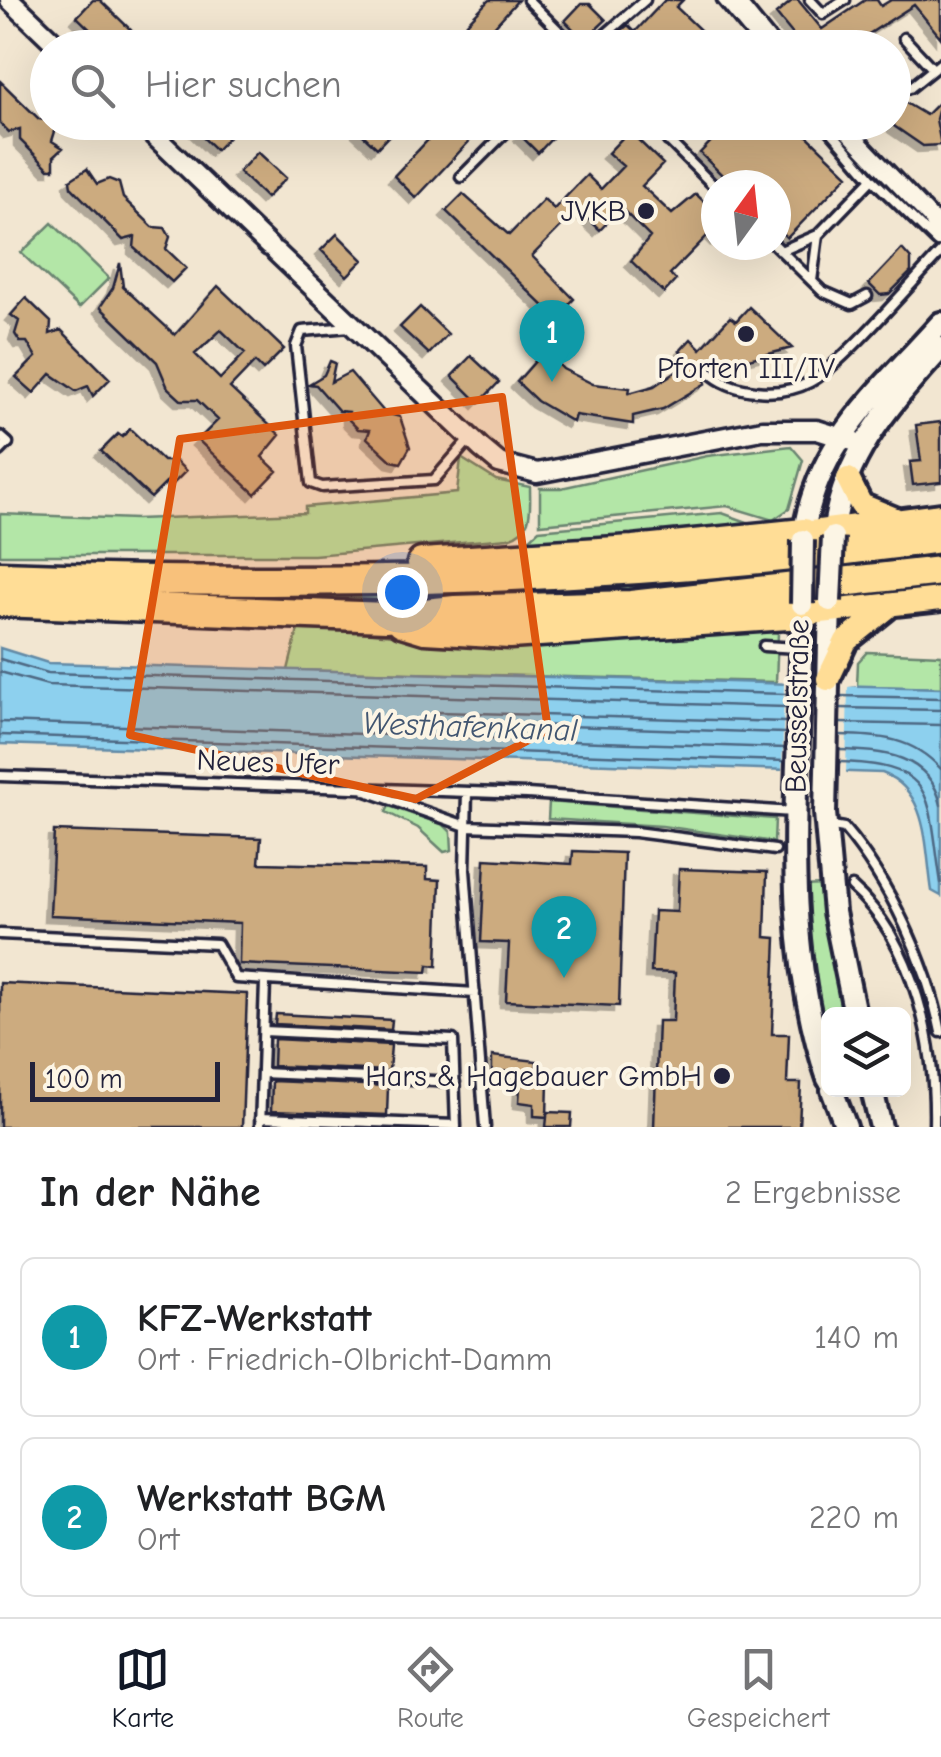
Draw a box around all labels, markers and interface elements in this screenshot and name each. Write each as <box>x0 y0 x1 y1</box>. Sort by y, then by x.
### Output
search box <box>30 30 911 140</box>
icon: search <box>65 58 120 113</box>
text: Hier suchen <box>145 63 342 107</box>
north arrow <box>701 170 791 260</box>
place label: JVKB <box>561 194 626 229</box>
marker: JVKB <box>635 200 657 222</box>
pin: 1 <box>520 300 584 382</box>
marker: Pforten III/IV <box>735 323 757 345</box>
place label: Pforten III/IV <box>657 351 835 386</box>
your location <box>377 567 428 618</box>
street label: Beusselstraße <box>778 619 817 793</box>
water label: Westhafenkanal <box>362 704 579 749</box>
street label: Neues Ufer <box>196 743 340 782</box>
pin: 2 <box>532 896 596 978</box>
map controls <box>821 1007 911 1097</box>
button: layers <box>821 1007 911 1097</box>
scale bar <box>30 1057 220 1102</box>
place label: Hars & Hagebauer GmbH <box>365 1059 702 1094</box>
text: 100 m <box>45 1063 123 1095</box>
marker: Hars & Hagebauer GmbH <box>711 1065 733 1087</box>
text: In der Nähe <box>40 1168 261 1217</box>
text: 2 Ergebnisse <box>725 1174 901 1211</box>
text: KFZ-Werkstatt <box>137 1297 371 1341</box>
text: 1 <box>68 1319 81 1356</box>
text: 140 m <box>814 1319 899 1356</box>
text: Ort · Friedrich-Olbricht-Damm <box>137 1341 552 1378</box>
text: Werkstatt BGM <box>137 1477 386 1521</box>
text: 2 <box>67 1499 82 1536</box>
text: 220 m <box>809 1499 899 1536</box>
text: Ort <box>137 1521 179 1558</box>
tab: Karte <box>112 1642 174 1734</box>
tab: Route <box>397 1642 464 1734</box>
tab: Gespeichert <box>687 1642 829 1734</box>

